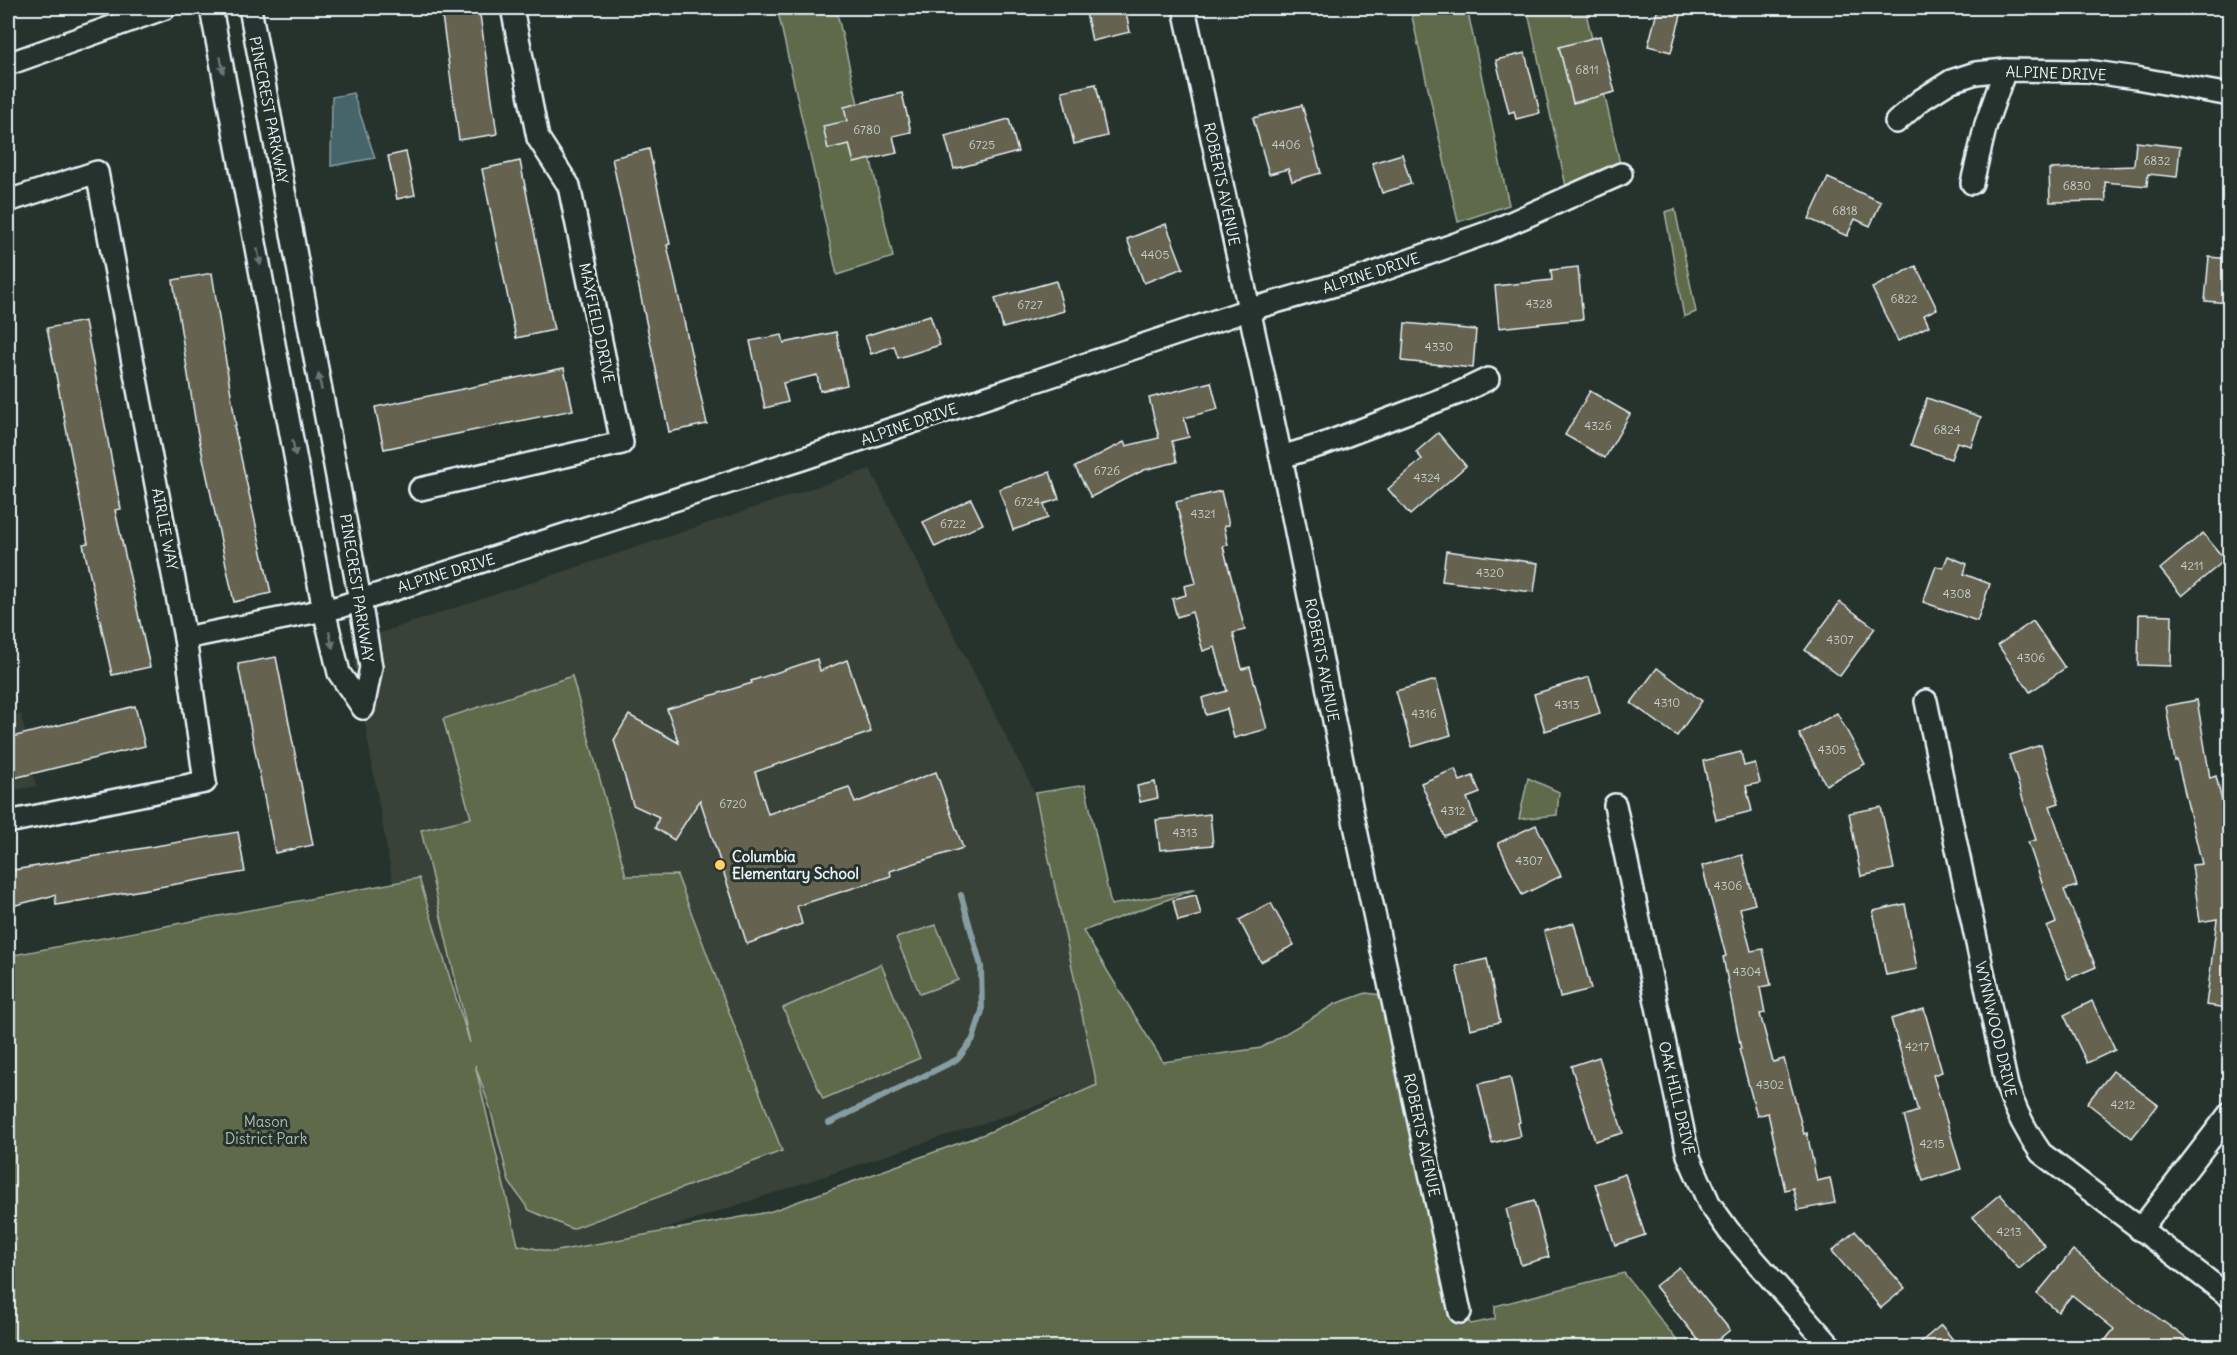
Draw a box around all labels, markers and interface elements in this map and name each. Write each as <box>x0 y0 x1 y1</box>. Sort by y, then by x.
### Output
street label: PINECREST PARKWAY <box>245 35 293 186</box>
one-way arrow <box>218 56 227 75</box>
house number: 6811 <box>1575 62 1599 77</box>
street label: ALPINE DRIVE <box>2005 62 2107 84</box>
street label: ROBERTS AVENUE <box>1200 121 1244 248</box>
house number: 6780 <box>853 122 881 137</box>
house number: 6725 <box>969 137 995 152</box>
house number: 4406 <box>1272 137 1300 152</box>
house number: 6832 <box>2143 153 2171 168</box>
house number: 6830 <box>2063 178 2091 193</box>
house number: 6818 <box>1832 203 1858 218</box>
one-way arrow <box>255 247 264 266</box>
house number: 4405 <box>1141 247 1169 262</box>
street label: ALPINE DRIVE <box>1320 248 1422 298</box>
street label: MAXFIELD DRIVE <box>575 261 619 385</box>
house number: 6822 <box>1891 291 1918 306</box>
house number: 4328 <box>1525 296 1553 311</box>
house number: 6727 <box>1017 297 1043 312</box>
house number: 4330 <box>1425 339 1453 354</box>
one-way arrow <box>315 372 324 391</box>
street label: ALPINE DRIVE <box>858 399 960 449</box>
house number: 4326 <box>1584 418 1612 433</box>
house number: 6824 <box>1933 422 1961 437</box>
one-way arrow <box>290 439 299 458</box>
house number: 6726 <box>1094 463 1120 478</box>
house number: 4324 <box>1413 470 1441 485</box>
street label: AIRLIE WAY <box>148 486 182 572</box>
house number: 6724 <box>1014 494 1040 509</box>
house number: 4321 <box>1190 506 1216 521</box>
street label: PINECREST PARKWAY <box>336 512 378 664</box>
house number: 6722 <box>940 516 966 531</box>
street label: ALPINE DRIVE <box>395 549 497 597</box>
house number: 4211 <box>2180 558 2204 573</box>
house number: 4320 <box>1476 565 1504 580</box>
house number: 4308 <box>1943 586 1971 601</box>
street label: ROBERTS AVENUE <box>1301 597 1343 724</box>
one-way arrow <box>327 631 336 650</box>
house number: 4307 <box>1826 632 1854 647</box>
house number: 4306 <box>2017 650 2045 665</box>
house number: 4310 <box>1654 695 1680 710</box>
house number: 4313 <box>1554 697 1580 712</box>
house number: 4316 <box>1411 706 1437 721</box>
house number: 4305 <box>1818 742 1846 757</box>
house number: 6720 <box>719 796 747 811</box>
house number: 4312 <box>1441 803 1466 818</box>
house number: 4313 <box>1172 825 1198 840</box>
place label: Columbia Elementary School <box>732 847 859 884</box>
house number: 4307 <box>1515 853 1543 868</box>
marker: Columbia Elementary School <box>713 858 727 872</box>
house number: 4306 <box>1714 878 1742 893</box>
street label: WYNNWOOD DRIVE <box>1971 959 2021 1099</box>
house number: 4304 <box>1733 964 1761 979</box>
street label: OAK HILL DRIVE <box>1655 1039 1699 1157</box>
house number: 4217 <box>1905 1039 1929 1054</box>
street label: ROBERTS AVENUE <box>1400 1072 1444 1199</box>
house number: 4302 <box>1756 1077 1785 1092</box>
house number: 4212 <box>2111 1097 2136 1112</box>
park label: Mason District Park <box>225 1112 308 1148</box>
house number: 4215 <box>1919 1136 1945 1151</box>
house number: 4213 <box>1996 1224 2022 1239</box>

